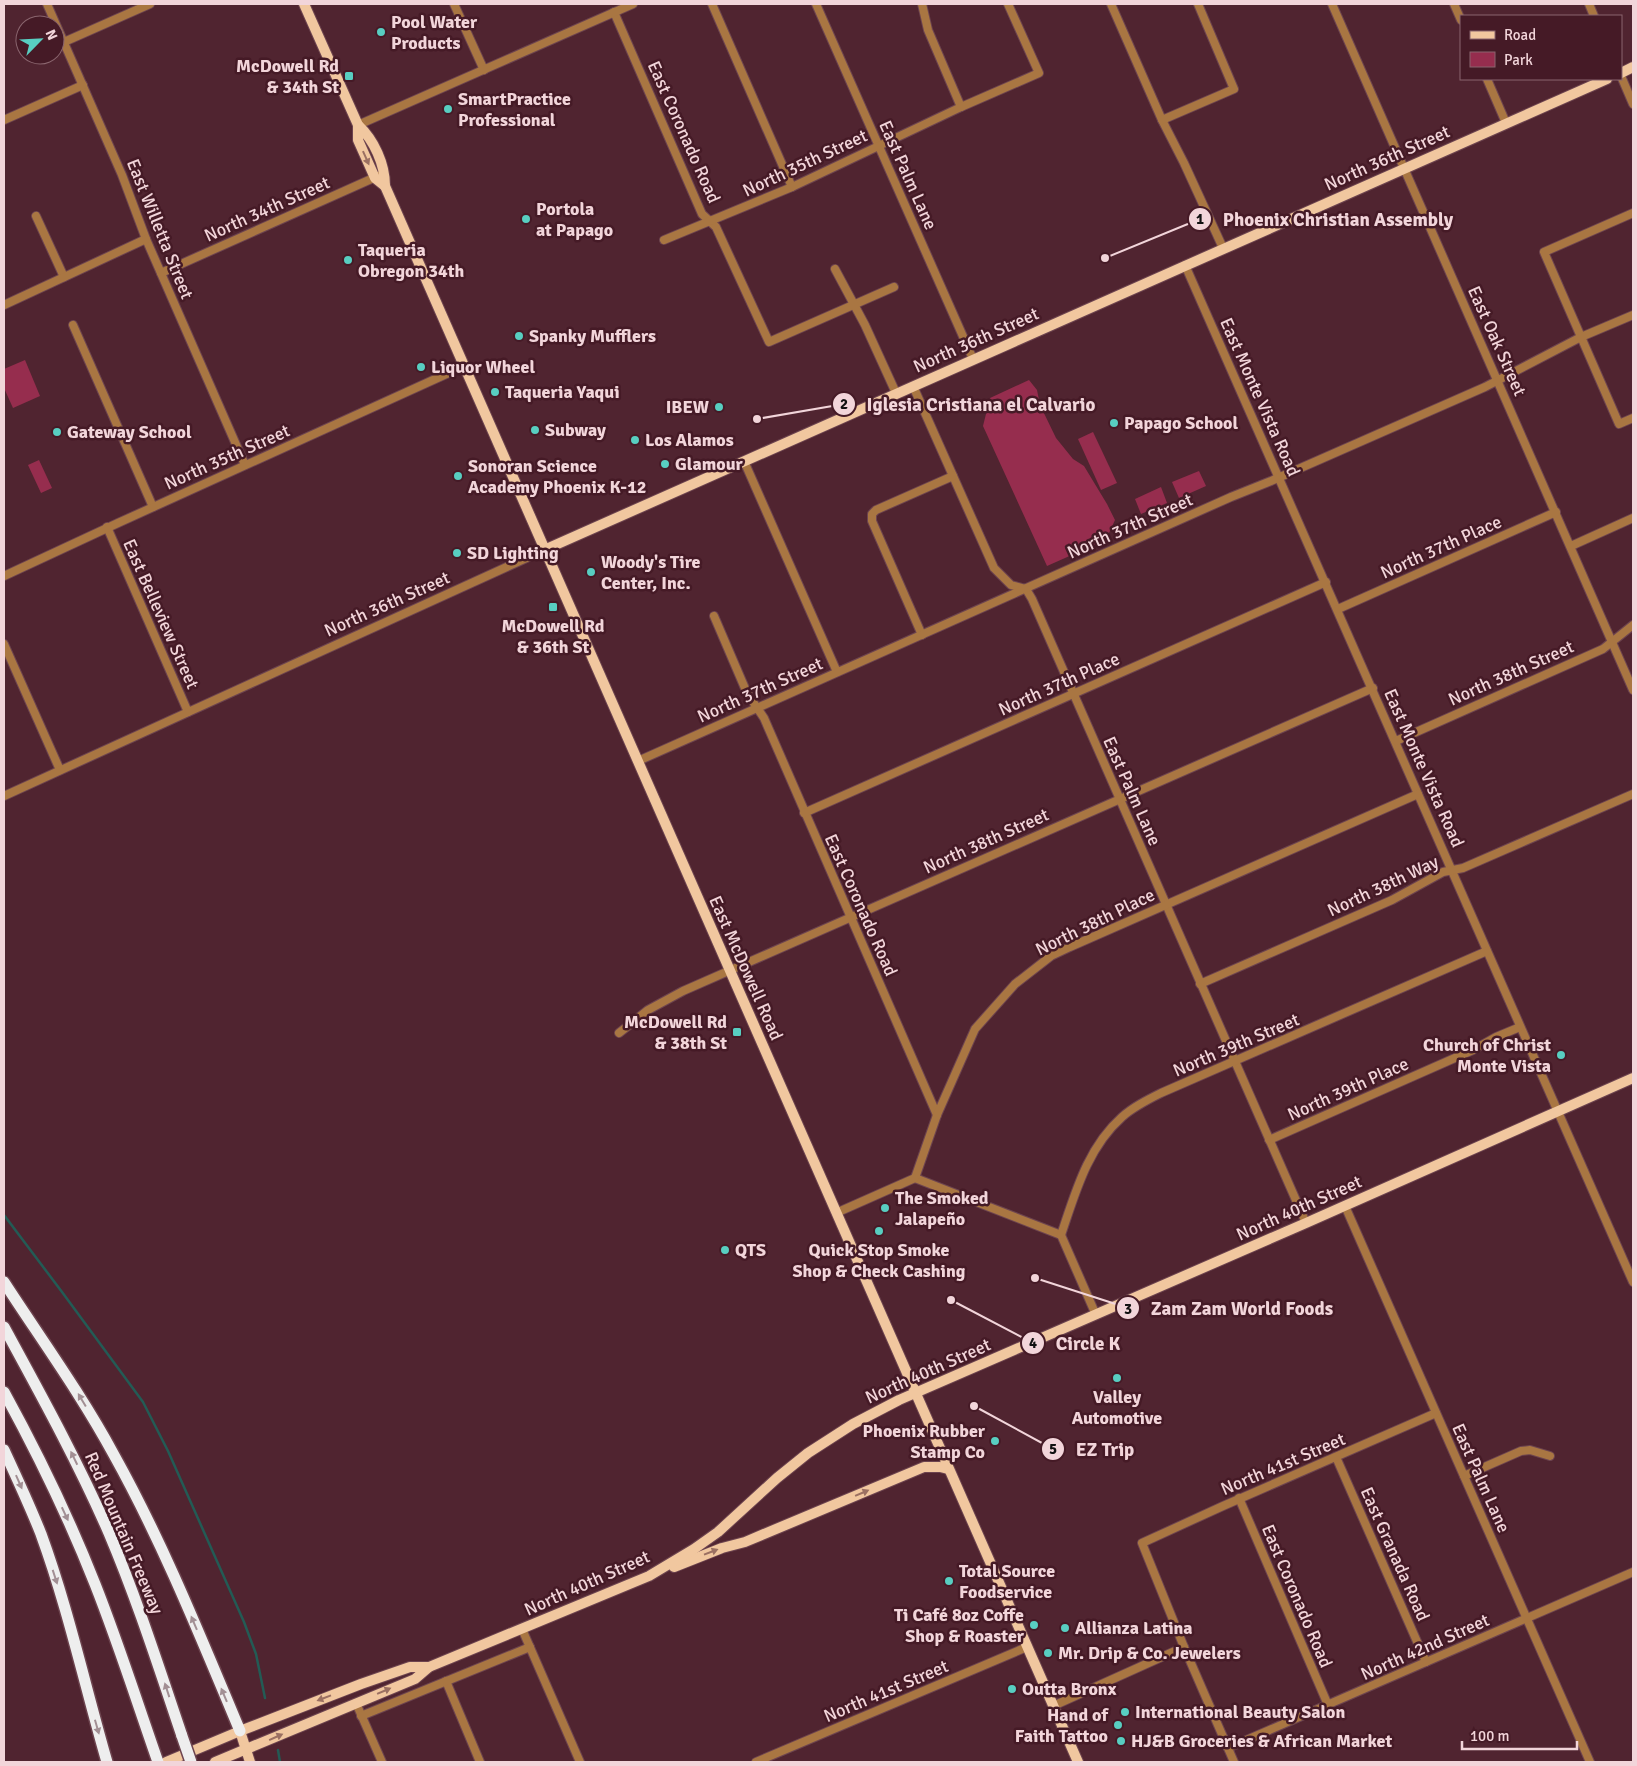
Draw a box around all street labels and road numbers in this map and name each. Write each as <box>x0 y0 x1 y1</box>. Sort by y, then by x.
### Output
street label: East Coronado Road <box>643 57 725 207</box>
street label: East Palm Lane <box>874 117 942 233</box>
street label: North 36th Street <box>1321 120 1453 196</box>
street label: North 35th Street <box>739 124 871 202</box>
street label: East Willetta Street <box>122 156 198 302</box>
street label: North 34th Street <box>201 171 333 247</box>
street label: East Oak Street <box>1463 283 1531 399</box>
street label: North 36th Street <box>910 302 1042 378</box>
street label: East Monte Vista Road <box>1215 314 1305 480</box>
street label: North 35th Street <box>161 419 293 495</box>
street label: North 37th Street <box>1064 488 1196 564</box>
street label: North 37th Place <box>1377 510 1505 584</box>
street label: East Belleview Street <box>118 536 204 692</box>
street label: North 36th Street <box>321 566 453 642</box>
street label: North 38th Street <box>1445 635 1577 711</box>
street label: North 37th Place <box>995 647 1123 721</box>
street label: North 37th Street <box>694 652 826 728</box>
street label: East Monte Vista Road <box>1379 685 1469 851</box>
street label: East Palm Lane <box>1098 733 1166 849</box>
street label: North 38th Street <box>920 803 1052 879</box>
street label: East Coronado Road <box>820 830 902 980</box>
street label: North 38th Way <box>1324 850 1443 921</box>
street label: North 38th Place <box>1032 884 1158 960</box>
street label: East McDowell Road <box>704 892 788 1044</box>
street label: North 39th Street <box>1170 1008 1302 1082</box>
street label: North 39th Place <box>1284 1052 1412 1126</box>
street label: North 40th Street <box>1233 1170 1365 1246</box>
street label: North 40th Street <box>862 1333 994 1409</box>
street label: East Palm Lane <box>1447 1420 1515 1536</box>
street label: North 41st Street <box>1217 1428 1349 1500</box>
street label: Red Mountain Freeway <box>80 1449 168 1618</box>
street label: East Granada Road <box>1356 1484 1434 1624</box>
street label: East Coronado Road <box>1257 1521 1337 1671</box>
street label: North 40th Street <box>521 1545 653 1621</box>
street label: North 42nd Street <box>1357 1609 1493 1685</box>
street label: North 41st Street <box>820 1655 952 1727</box>

